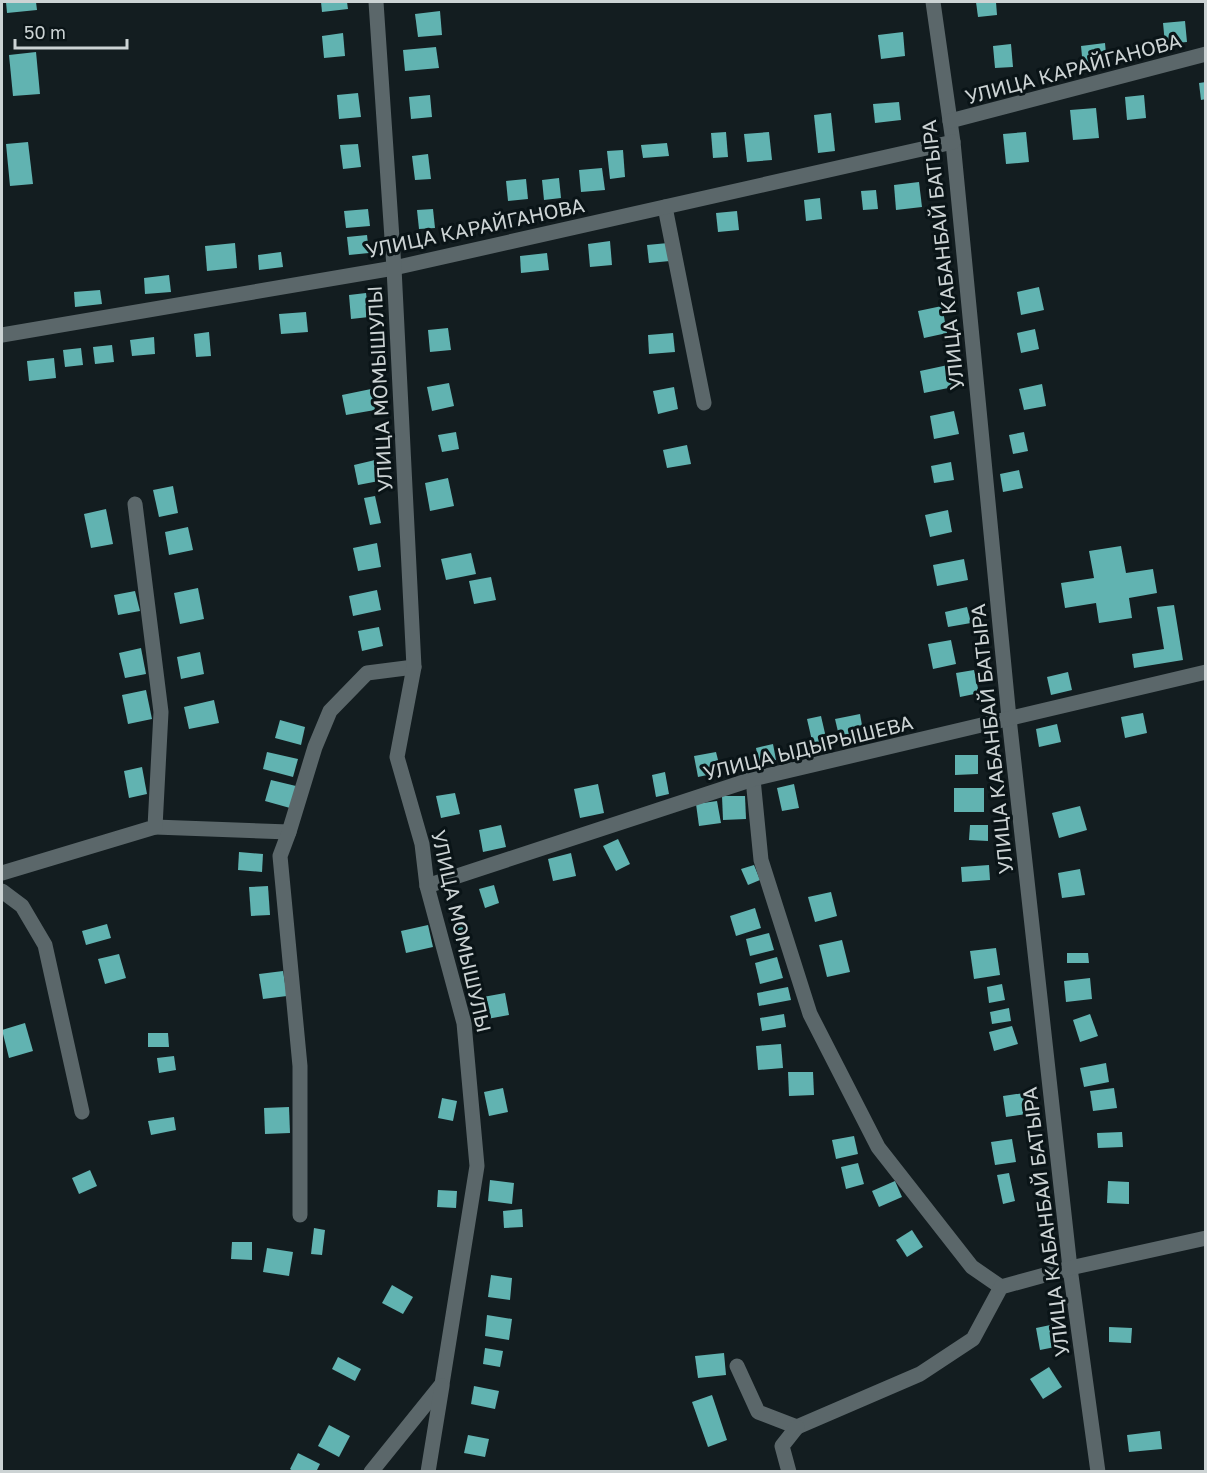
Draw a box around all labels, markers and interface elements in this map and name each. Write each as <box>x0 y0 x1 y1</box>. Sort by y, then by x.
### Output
scale bar <box>15 12 128 50</box>
text: 50 m <box>24 21 66 43</box>
street label: УЛИЦА КАРАЙГАНОВА <box>962 28 1184 108</box>
street label: УЛИЦА КАБАНБАЙ БАТЫРА <box>916 119 968 391</box>
street label: УЛИЦА КАРАЙГАНОВА <box>363 192 587 262</box>
street label: УЛИЦА МОМЫШУЛЫ <box>362 285 396 493</box>
street label: УЛИЦА КАБАНБАЙ БАТЫРА <box>965 603 1017 875</box>
street label: УЛИЦА ЫДЫРЫШЕВА <box>701 709 915 785</box>
street label: УЛИЦА МОМЫШУЛЫ <box>427 828 497 1034</box>
street label: УЛИЦА КАБАНБАЙ БАТЫРА <box>1017 1086 1073 1358</box>

